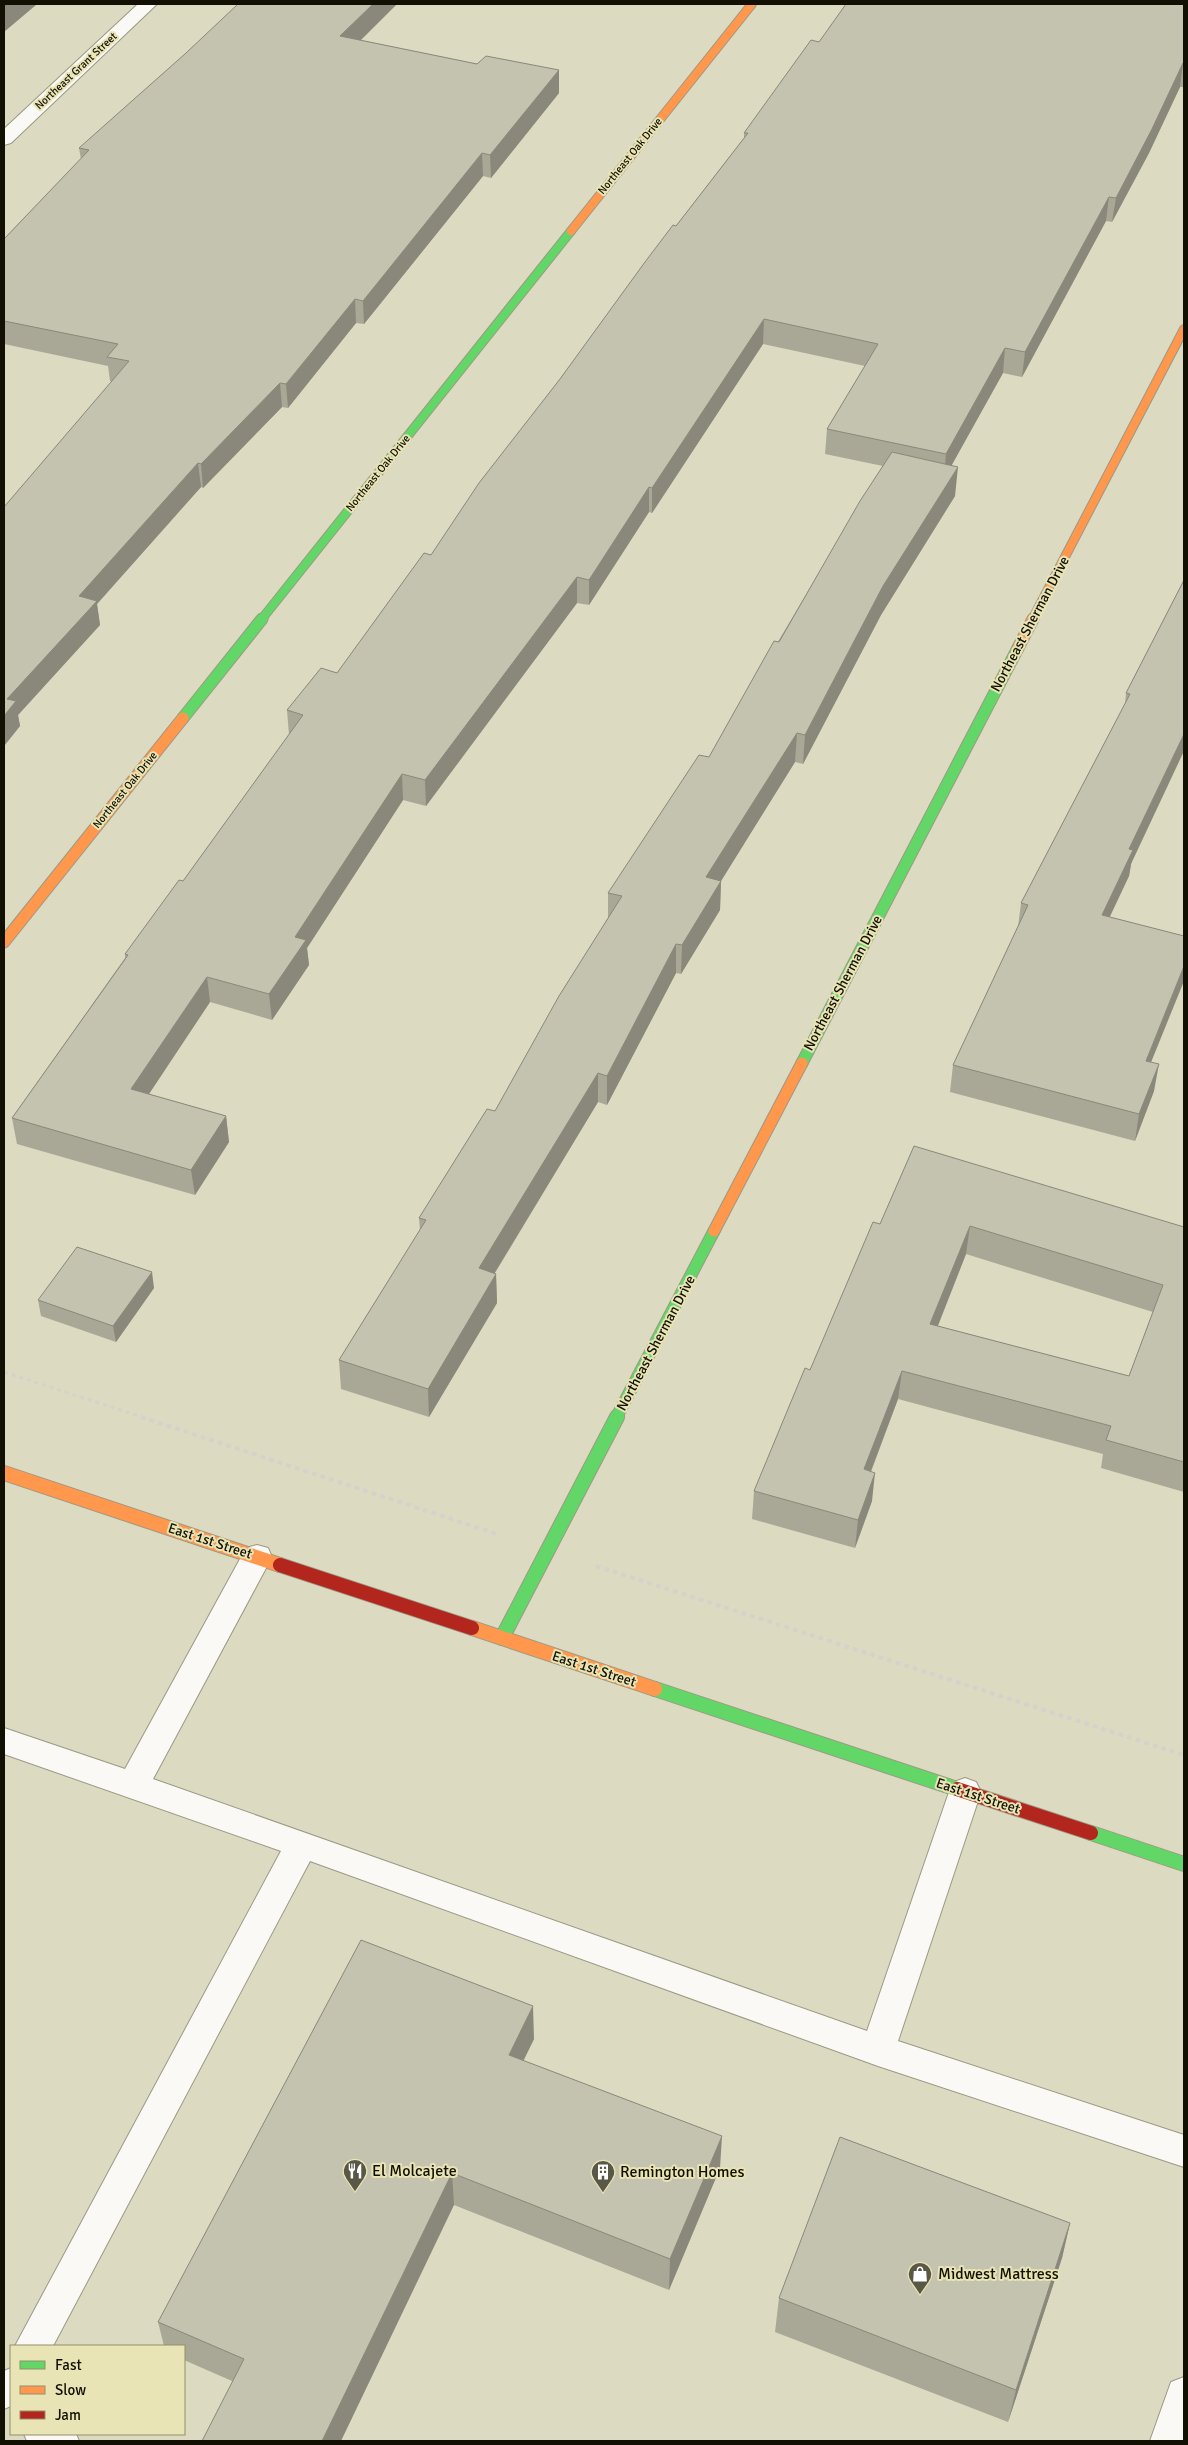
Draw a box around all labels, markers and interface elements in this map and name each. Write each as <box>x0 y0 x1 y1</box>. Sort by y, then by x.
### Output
street label: Northeast Grant Street <box>32 30 120 112</box>
street label: Northeast Oak Drive <box>595 115 665 197</box>
street label: Northeast Oak Drive <box>343 432 413 514</box>
street label: Northeast Sherman Drive <box>987 553 1073 695</box>
street label: Northeast Oak Drive <box>90 749 160 831</box>
street label: Northeast Sherman Drive <box>800 912 886 1054</box>
street label: Northeast Sherman Drive <box>613 1272 699 1414</box>
street label: East 1st Street <box>166 1519 254 1563</box>
street label: East 1st Street <box>550 1647 638 1691</box>
street label: East 1st Street <box>934 1774 1022 1818</box>
restaurant icon: El Molcajete <box>342 2158 368 2192</box>
building icon: Remington Homes <box>590 2159 616 2193</box>
place label: El Molcajete <box>372 2161 457 2181</box>
place label: Remington Homes <box>620 2162 745 2182</box>
shop icon: Midwest Mattress <box>907 2261 933 2295</box>
place label: Midwest Mattress <box>938 2264 1059 2284</box>
legend <box>10 2345 185 2435</box>
text: Fast <box>55 2356 82 2374</box>
text: Slow <box>55 2381 86 2399</box>
text: Jam <box>55 2406 81 2424</box>

